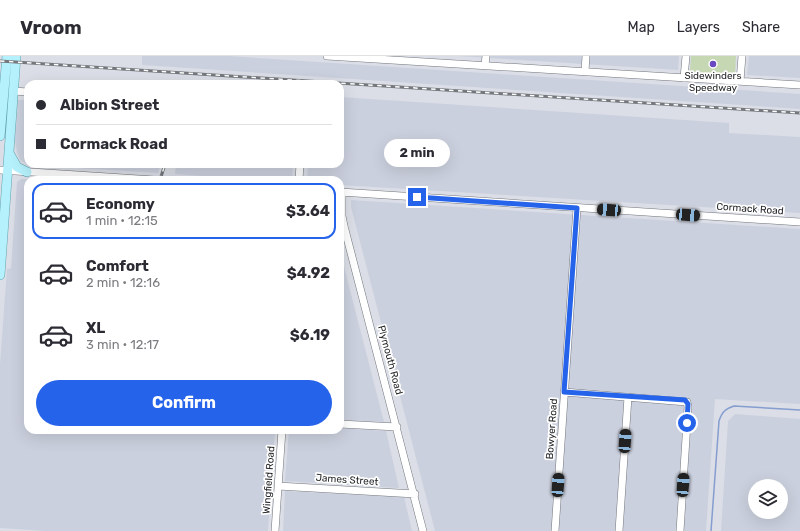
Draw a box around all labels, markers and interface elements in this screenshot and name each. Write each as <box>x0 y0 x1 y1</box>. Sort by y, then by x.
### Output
text: Vroom <box>20 16 82 39</box>
text: Map <box>628 19 655 36</box>
text: Layers <box>677 19 720 36</box>
text: Share <box>742 19 780 36</box>
marker: Sidewinders Speedway <box>708 59 718 69</box>
place label: Sidewinders Speedway <box>684 70 742 94</box>
text: Albion Street <box>60 96 159 114</box>
text: Cormack Road <box>60 135 168 153</box>
callout: 2 min <box>384 139 450 167</box>
text: 2 min <box>399 145 435 160</box>
route end <box>408 188 426 206</box>
icon: car <box>38 193 74 229</box>
text: Economy <box>86 195 155 213</box>
street label: Cormack Road <box>716 201 784 217</box>
text: $3.64 <box>286 202 330 220</box>
car <box>597 203 621 217</box>
car <box>676 208 700 222</box>
text: 1 min · 12:15 <box>86 213 158 228</box>
icon: car <box>38 255 74 291</box>
text: Comfort <box>86 257 149 275</box>
text: $4.92 <box>287 264 330 282</box>
text: 2 min · 12:16 <box>86 275 160 290</box>
icon: car <box>38 317 74 353</box>
text: XL <box>86 319 105 337</box>
street label: Plymouth Road <box>375 324 405 396</box>
text: $6.19 <box>290 326 330 344</box>
text: 3 min · 12:17 <box>86 337 159 352</box>
button: Confirm <box>36 380 332 426</box>
street label: Bowyer Road <box>544 398 560 460</box>
route start <box>678 414 696 432</box>
car <box>618 429 632 453</box>
street label: Wingfield Road <box>261 446 277 514</box>
street label: James Street <box>315 472 379 488</box>
car <box>551 473 565 497</box>
car <box>676 473 690 497</box>
map controls <box>748 479 788 519</box>
button: layers <box>748 479 788 519</box>

